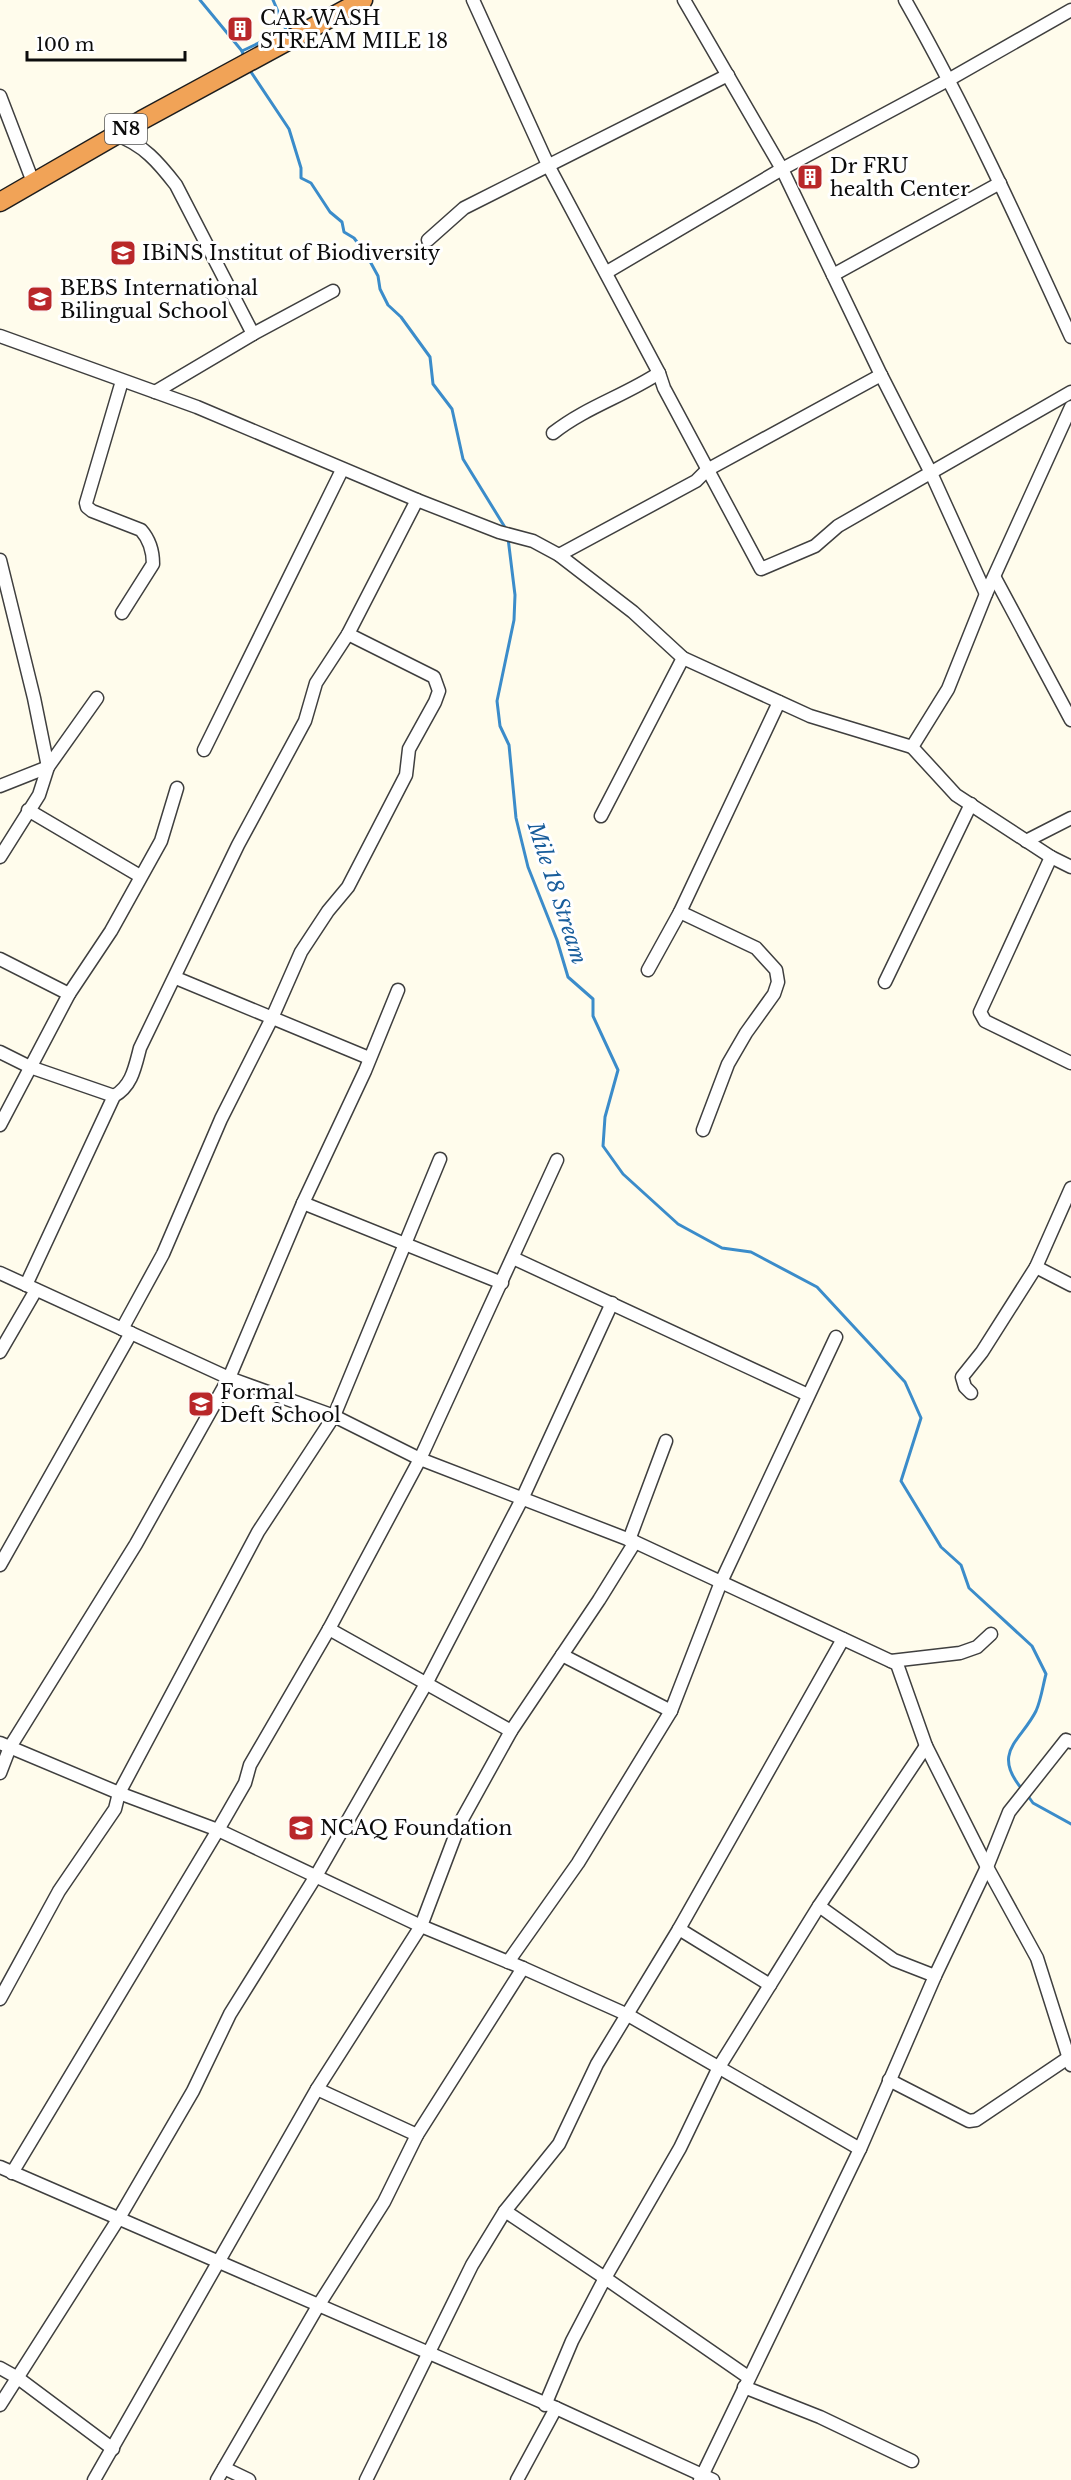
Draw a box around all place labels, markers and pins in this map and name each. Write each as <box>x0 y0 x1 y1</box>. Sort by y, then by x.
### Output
place label: CAR WASH STREAM MILE 18 <box>260 6 448 53</box>
building icon: CAR WASH STREAM MILE 18 <box>225 14 255 44</box>
place label: Dr FRU health Center <box>830 154 970 201</box>
building icon: Dr FRU health Center <box>795 162 825 192</box>
school or university icon: IBiNS Institut of Biodiversity <box>108 238 138 268</box>
place label: IBiNS Institut of Biodiversity <box>142 241 441 265</box>
place label: BEBS International Bilingual School <box>60 276 258 323</box>
school or university icon: BEBS International Bilingual School <box>25 284 55 314</box>
place label: Formal Deft School <box>220 1380 341 1427</box>
school or university icon: Formal Deft School <box>186 1389 216 1419</box>
school or university icon: NCAQ Foundation <box>286 1813 316 1843</box>
place label: NCAQ Foundation <box>320 1816 512 1840</box>

